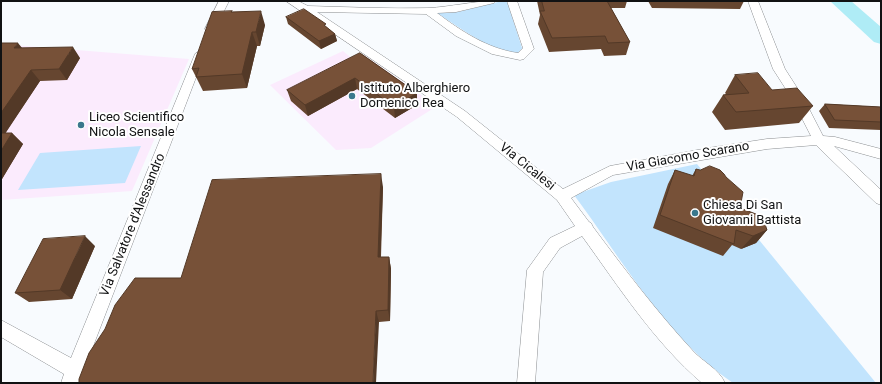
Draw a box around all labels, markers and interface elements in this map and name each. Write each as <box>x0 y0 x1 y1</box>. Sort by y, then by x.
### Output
place label: Istituto Alberghiero Domenico Rea <box>360 81 470 112</box>
marker: Istituto Alberghiero Domenico Rea <box>347 91 357 101</box>
place label: Liceo Scientifico Nicola Sensale <box>89 110 184 141</box>
marker: Liceo Scientifico Nicola Sensale <box>76 120 86 130</box>
street label: Via Giacomo Scarano <box>625 139 751 175</box>
street label: Via Cicalesi <box>496 140 558 194</box>
street label: Via Salvatore d'Alessandro <box>97 151 169 299</box>
place label: Chiesa Di San Giovanni Battista <box>703 198 801 229</box>
marker: Chiesa Di San Giovanni Battista <box>690 208 700 218</box>

